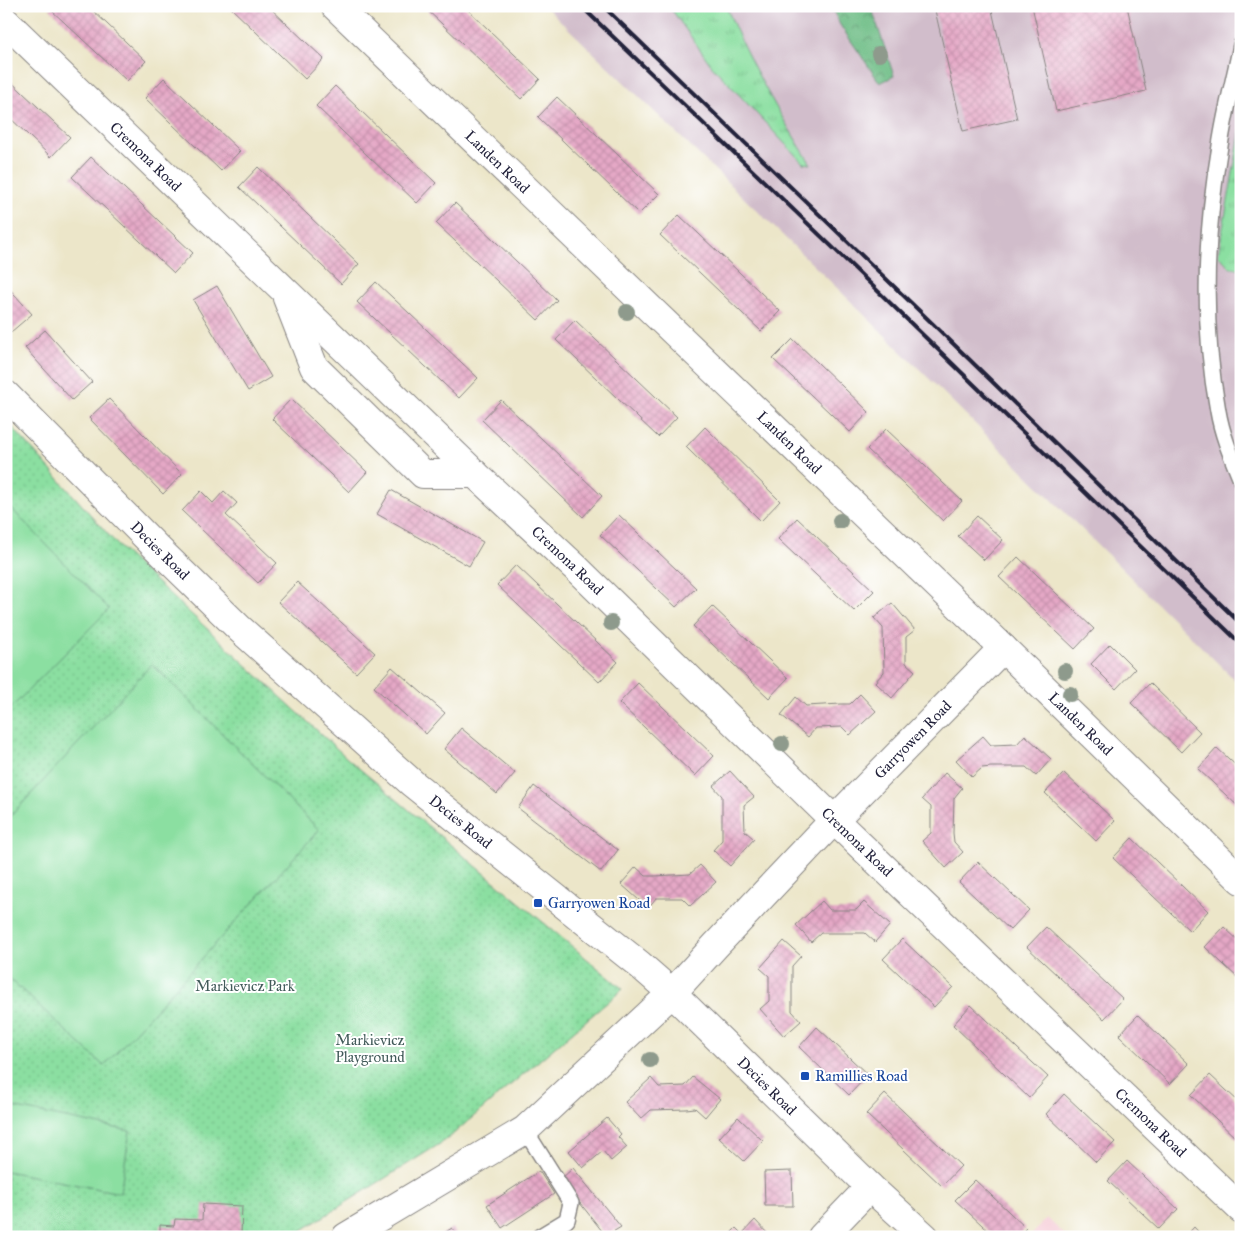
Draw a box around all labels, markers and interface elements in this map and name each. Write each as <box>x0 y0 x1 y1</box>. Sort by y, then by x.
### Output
street label: Cremona Road <box>106 118 185 195</box>
street label: Landen Road <box>461 127 534 197</box>
street label: Landen Road <box>753 407 826 478</box>
street label: Decies Road <box>127 518 194 584</box>
street label: Cremona Road <box>528 522 607 599</box>
street label: Landen Road <box>1045 688 1117 759</box>
street label: Garryowen Road <box>871 697 955 783</box>
street label: Decies Road <box>426 791 496 853</box>
street label: Cremona Road <box>818 804 897 881</box>
place label: Garryowen Road <box>548 894 651 912</box>
marker: Garryowen Road <box>532 897 544 909</box>
park label: Markievicz Park <box>195 977 295 995</box>
park label: Markievicz Playground <box>335 1031 405 1066</box>
street label: Decies Road <box>734 1053 801 1119</box>
place label: Ramillies Road <box>815 1067 908 1085</box>
marker: Ramillies Road <box>799 1070 811 1082</box>
street label: Cremona Road <box>1111 1084 1190 1161</box>

